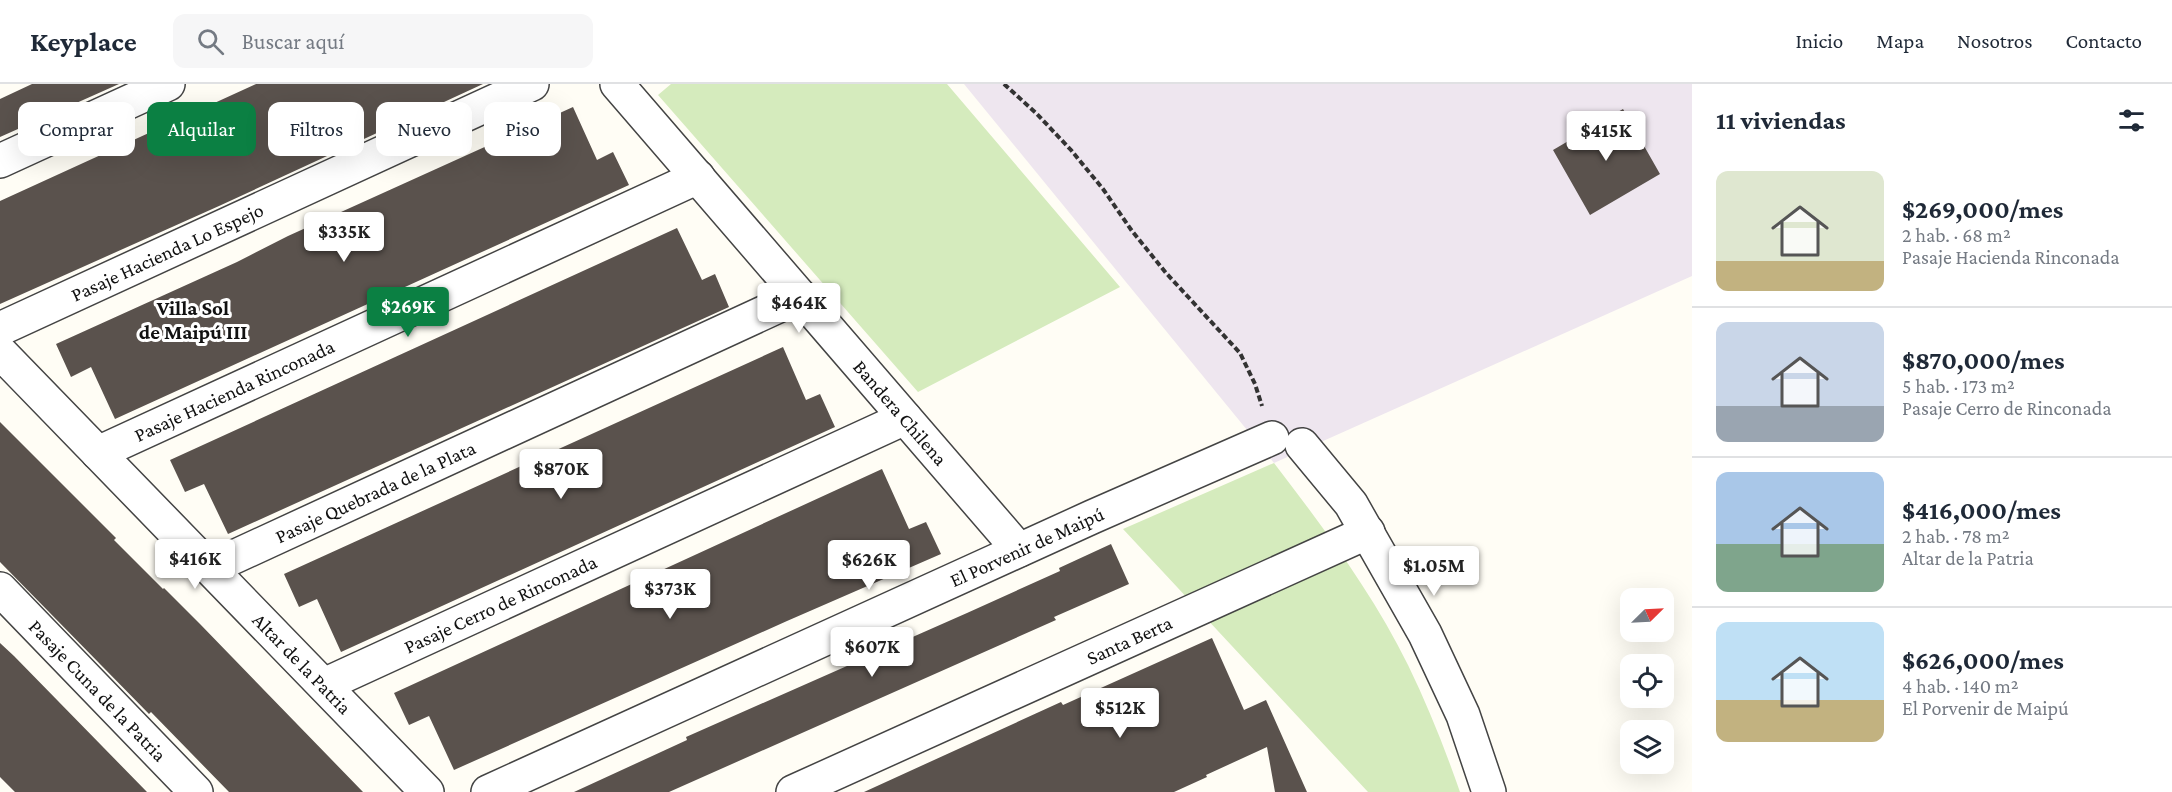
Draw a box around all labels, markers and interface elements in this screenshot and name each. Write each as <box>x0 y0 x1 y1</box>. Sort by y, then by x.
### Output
search box <box>173 14 593 68</box>
icon: search <box>194 25 227 58</box>
text: Keyplace <box>30 26 137 57</box>
text: Buscar aquí <box>242 29 344 54</box>
text: Inicio <box>1795 29 1843 53</box>
text: Mapa <box>1876 29 1924 53</box>
text: Nosotros <box>1957 29 2033 53</box>
text: Contacto <box>2066 29 2142 53</box>
chip: Comprar <box>18 102 135 156</box>
chip: Alquilar <box>147 102 256 156</box>
chip: Filtros <box>268 102 364 156</box>
chip: Nuevo <box>376 102 472 156</box>
chip: Piso <box>484 102 561 156</box>
icon: filters <box>2115 104 2148 137</box>
text: 11 viviendas <box>1716 106 1846 135</box>
pin: $415K <box>1564 111 1648 162</box>
text: $415K <box>1581 119 1631 141</box>
icon: home <box>1764 195 1836 267</box>
text: $269,000/mes <box>1902 195 2063 224</box>
street label: Pasaje Hacienda Lo Espejo <box>68 198 267 306</box>
pin: $335K <box>302 212 386 263</box>
text: $335K <box>318 220 370 242</box>
text: 2 hab. · 68 m² <box>1902 224 2011 246</box>
text: Pasaje Hacienda Rinconada <box>1902 246 2119 268</box>
pin: $464K <box>757 283 841 334</box>
pin: $269K <box>366 287 450 338</box>
text: $464K <box>771 291 827 313</box>
text: $269K <box>381 295 435 317</box>
district label: Villa Sol de Maipú III <box>139 296 247 344</box>
street label: Pasaje Hacienda Rinconada <box>131 335 338 446</box>
icon: home <box>1764 346 1836 418</box>
text: $870,000/mes <box>1902 346 2065 375</box>
street label: Bandera Chilena <box>849 356 952 470</box>
text: 5 hab. · 173 m² <box>1902 375 2015 397</box>
text: Pasaje Cerro de Rinconada <box>1902 397 2111 419</box>
street label: Pasaje Quebrada de la Plata <box>272 436 479 547</box>
pin: $870K <box>519 449 603 500</box>
text: $870K <box>533 457 589 479</box>
icon: home <box>1764 496 1836 568</box>
text: $416,000/mes <box>1902 496 2061 525</box>
street label: El Porvenir de Maipú <box>946 502 1107 591</box>
text: 2 hab. · 78 m² <box>1902 525 2010 547</box>
pin: $416K <box>153 539 237 590</box>
pin: $626K <box>827 540 911 591</box>
pin: $1.05M <box>1385 546 1483 597</box>
text: $416K <box>169 547 221 569</box>
text: Altar de la Patria <box>1902 547 2034 569</box>
text: $626K <box>842 548 896 570</box>
street label: Pasaje Cerro de Rinconada <box>400 550 600 658</box>
text: $1.05M <box>1403 554 1465 576</box>
pin: $373K <box>628 569 712 620</box>
text: $373K <box>644 577 696 599</box>
north arrow <box>1620 588 1674 642</box>
map controls <box>1620 588 1674 774</box>
street label: Altar de la Patria <box>248 608 356 718</box>
street label: Santa Berta <box>1083 611 1175 669</box>
street label: Pasaje Cuna de la Patria <box>25 615 171 766</box>
pin: $607K <box>830 627 914 678</box>
text: $607K <box>844 635 900 657</box>
icon: home <box>1764 646 1836 718</box>
text: $626,000/mes <box>1902 646 2064 675</box>
button: locate <box>1620 654 1674 708</box>
text: 4 hab. · 140 m² <box>1902 675 2019 697</box>
pin: $512K <box>1078 688 1162 739</box>
text: $512K <box>1095 696 1145 718</box>
text: El Porvenir de Maipú <box>1902 697 2069 719</box>
button: layers <box>1620 720 1674 774</box>

